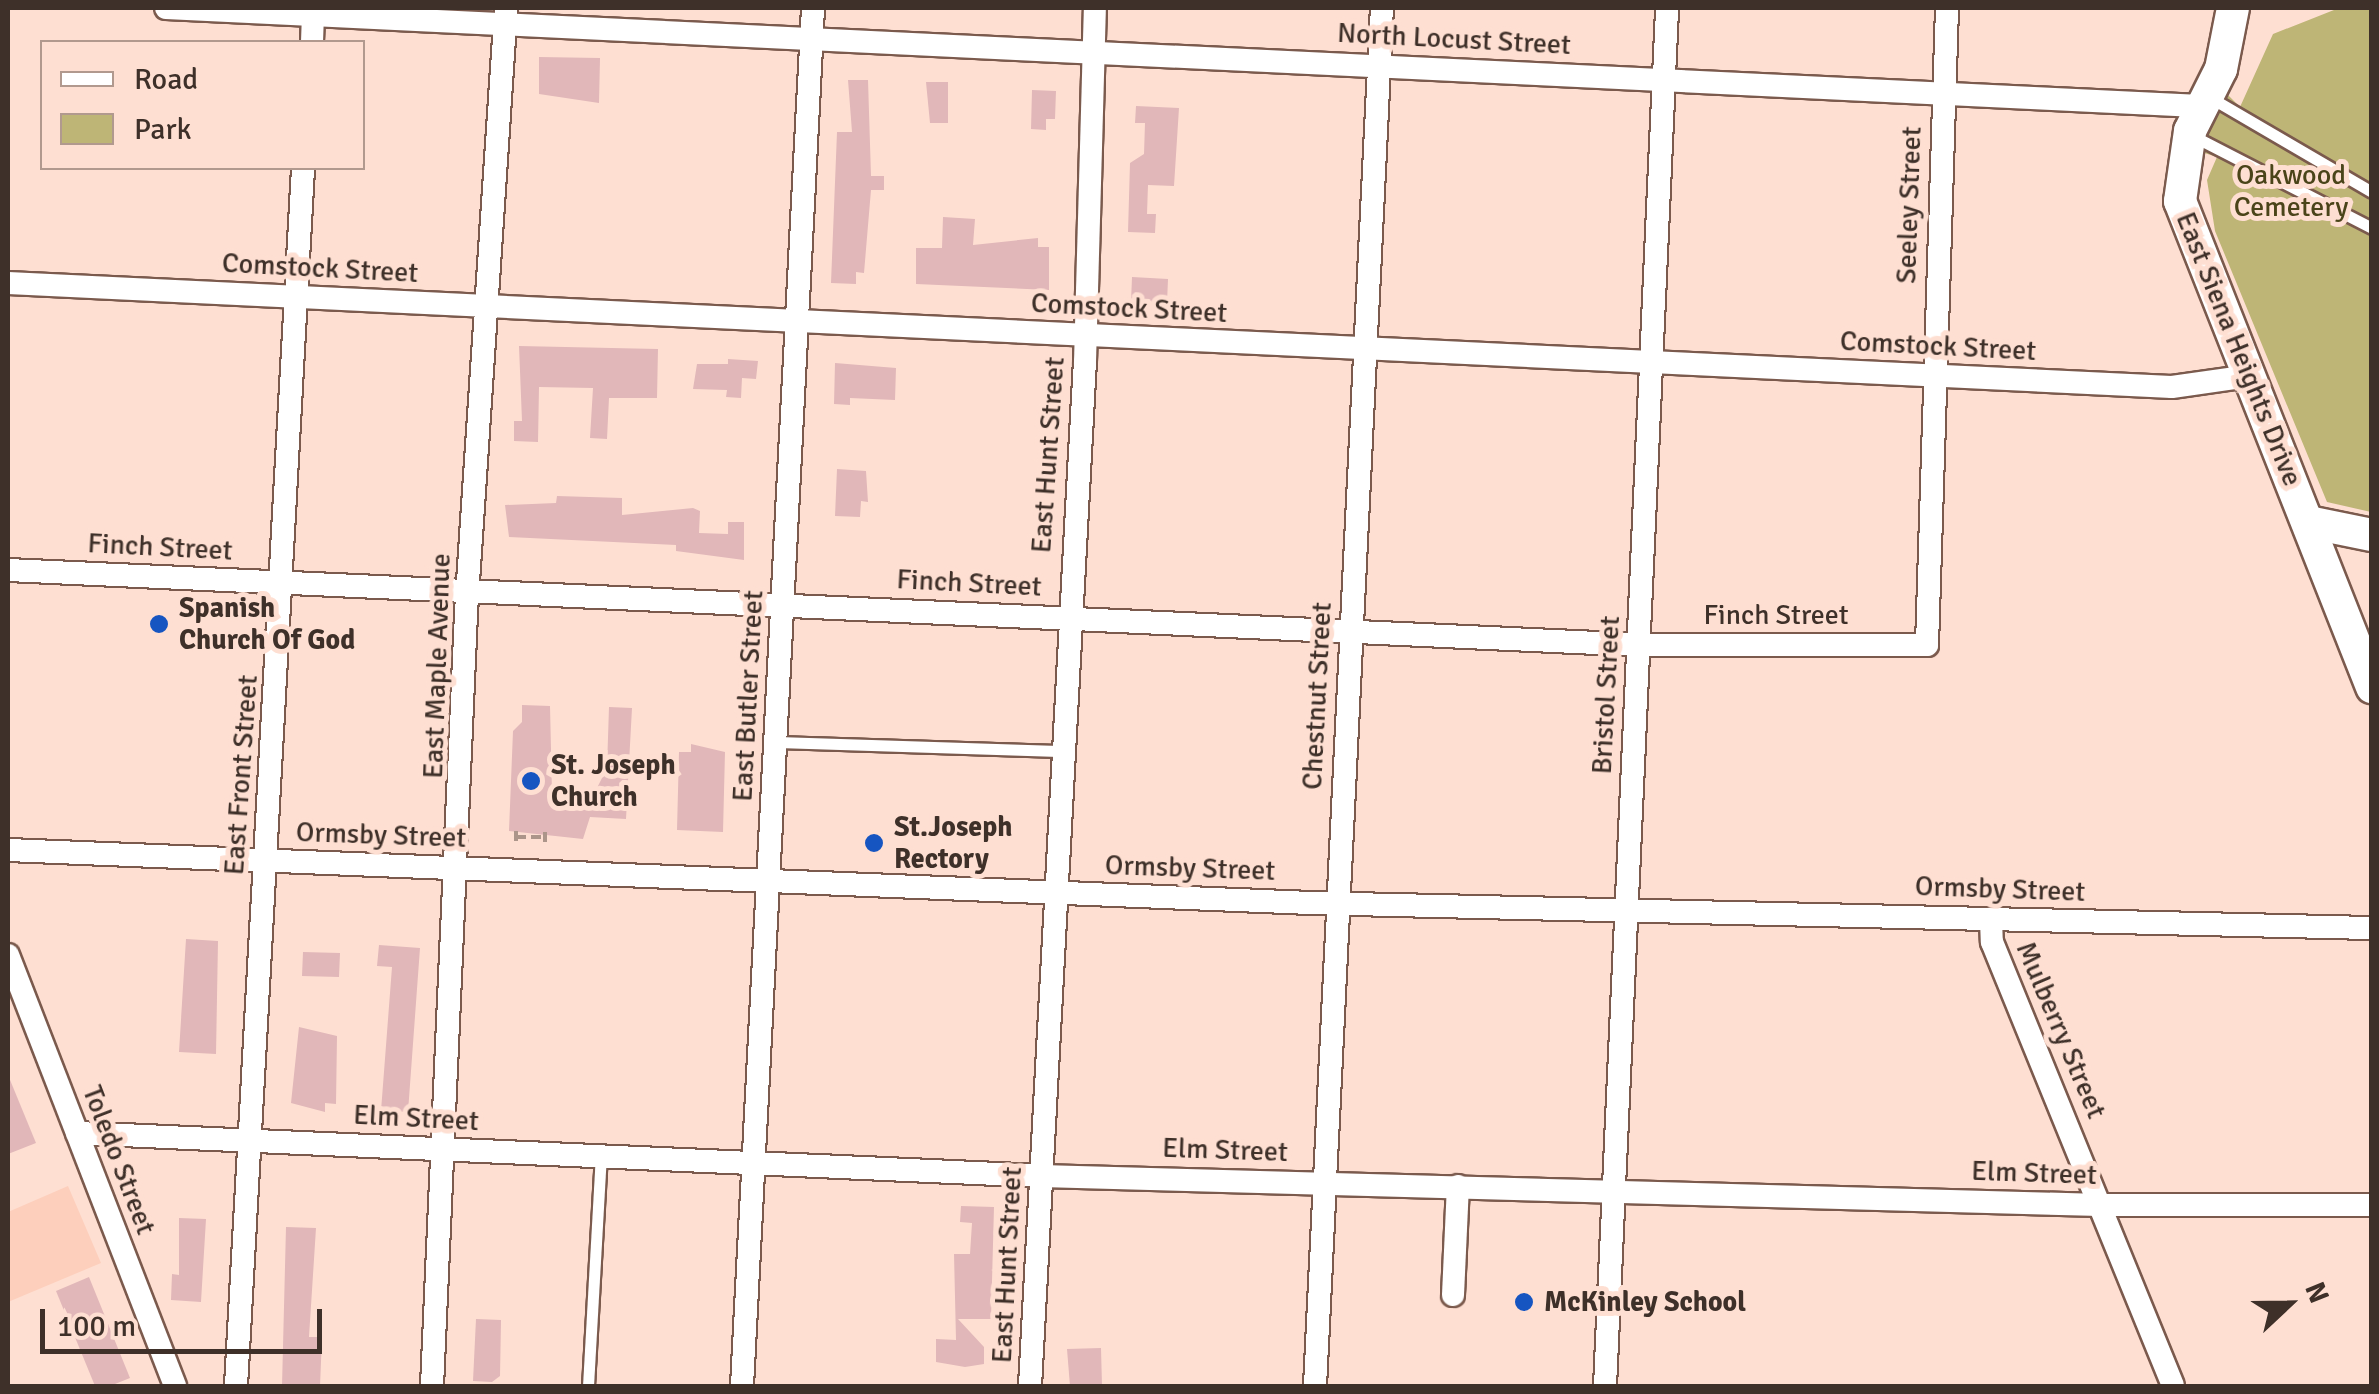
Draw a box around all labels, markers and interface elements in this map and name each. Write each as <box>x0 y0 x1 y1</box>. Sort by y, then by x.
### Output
street label: North Locust Street <box>1336 16 1572 62</box>
legend <box>40 40 365 170</box>
text: Road <box>134 61 198 98</box>
text: Park <box>134 111 192 148</box>
street label: Seeley Street <box>1889 126 1929 284</box>
park label: Oakwood Cemetery <box>2234 158 2348 224</box>
street label: East Siena Heights Drive <box>2169 207 2309 491</box>
street label: Comstock Street <box>221 246 419 290</box>
street label: Comstock Street <box>1030 286 1228 330</box>
street label: Comstock Street <box>1839 324 2037 368</box>
street label: East Hunt Street <box>1024 356 1072 554</box>
street label: Finch Street <box>87 526 233 568</box>
street label: East Maple Avenue <box>416 553 458 779</box>
street label: Finch Street <box>896 562 1042 604</box>
street label: East Butler Street <box>726 590 770 802</box>
place label: Spanish Church Of God <box>179 591 355 657</box>
street label: Finch Street <box>1703 598 1849 632</box>
street label: Chestnut Street <box>1295 601 1339 791</box>
marker: Spanish Church Of God <box>148 613 170 635</box>
street label: Bristol Street <box>1585 615 1627 775</box>
street label: East Front Street <box>217 674 265 876</box>
place label: St. Joseph Church <box>551 748 676 814</box>
marker: St. Joseph Church <box>520 770 542 792</box>
place label: St.Joseph Rectory <box>894 810 1012 876</box>
street label: Ormsby Street <box>295 815 467 855</box>
marker: St.Joseph Rectory <box>863 832 885 854</box>
street label: Ormsby Street <box>1104 848 1276 888</box>
street label: Ormsby Street <box>1914 869 2086 909</box>
street label: Mulberry Street <box>2009 937 2113 1123</box>
street label: Toledo Street <box>75 1081 163 1239</box>
street label: Elm Street <box>352 1098 480 1138</box>
street label: Elm Street <box>1162 1131 1288 1169</box>
street label: Elm Street <box>1971 1154 2097 1192</box>
street label: East Hunt Street <box>985 1166 1029 1364</box>
north arrow <box>2239 1254 2339 1354</box>
text: N <box>2297 1277 2336 1308</box>
place label: McKinley School <box>1544 1285 1746 1319</box>
scale bar <box>45 1289 328 1351</box>
marker: McKinley School <box>1513 1291 1535 1313</box>
text: 100 m <box>57 1308 136 1345</box>

